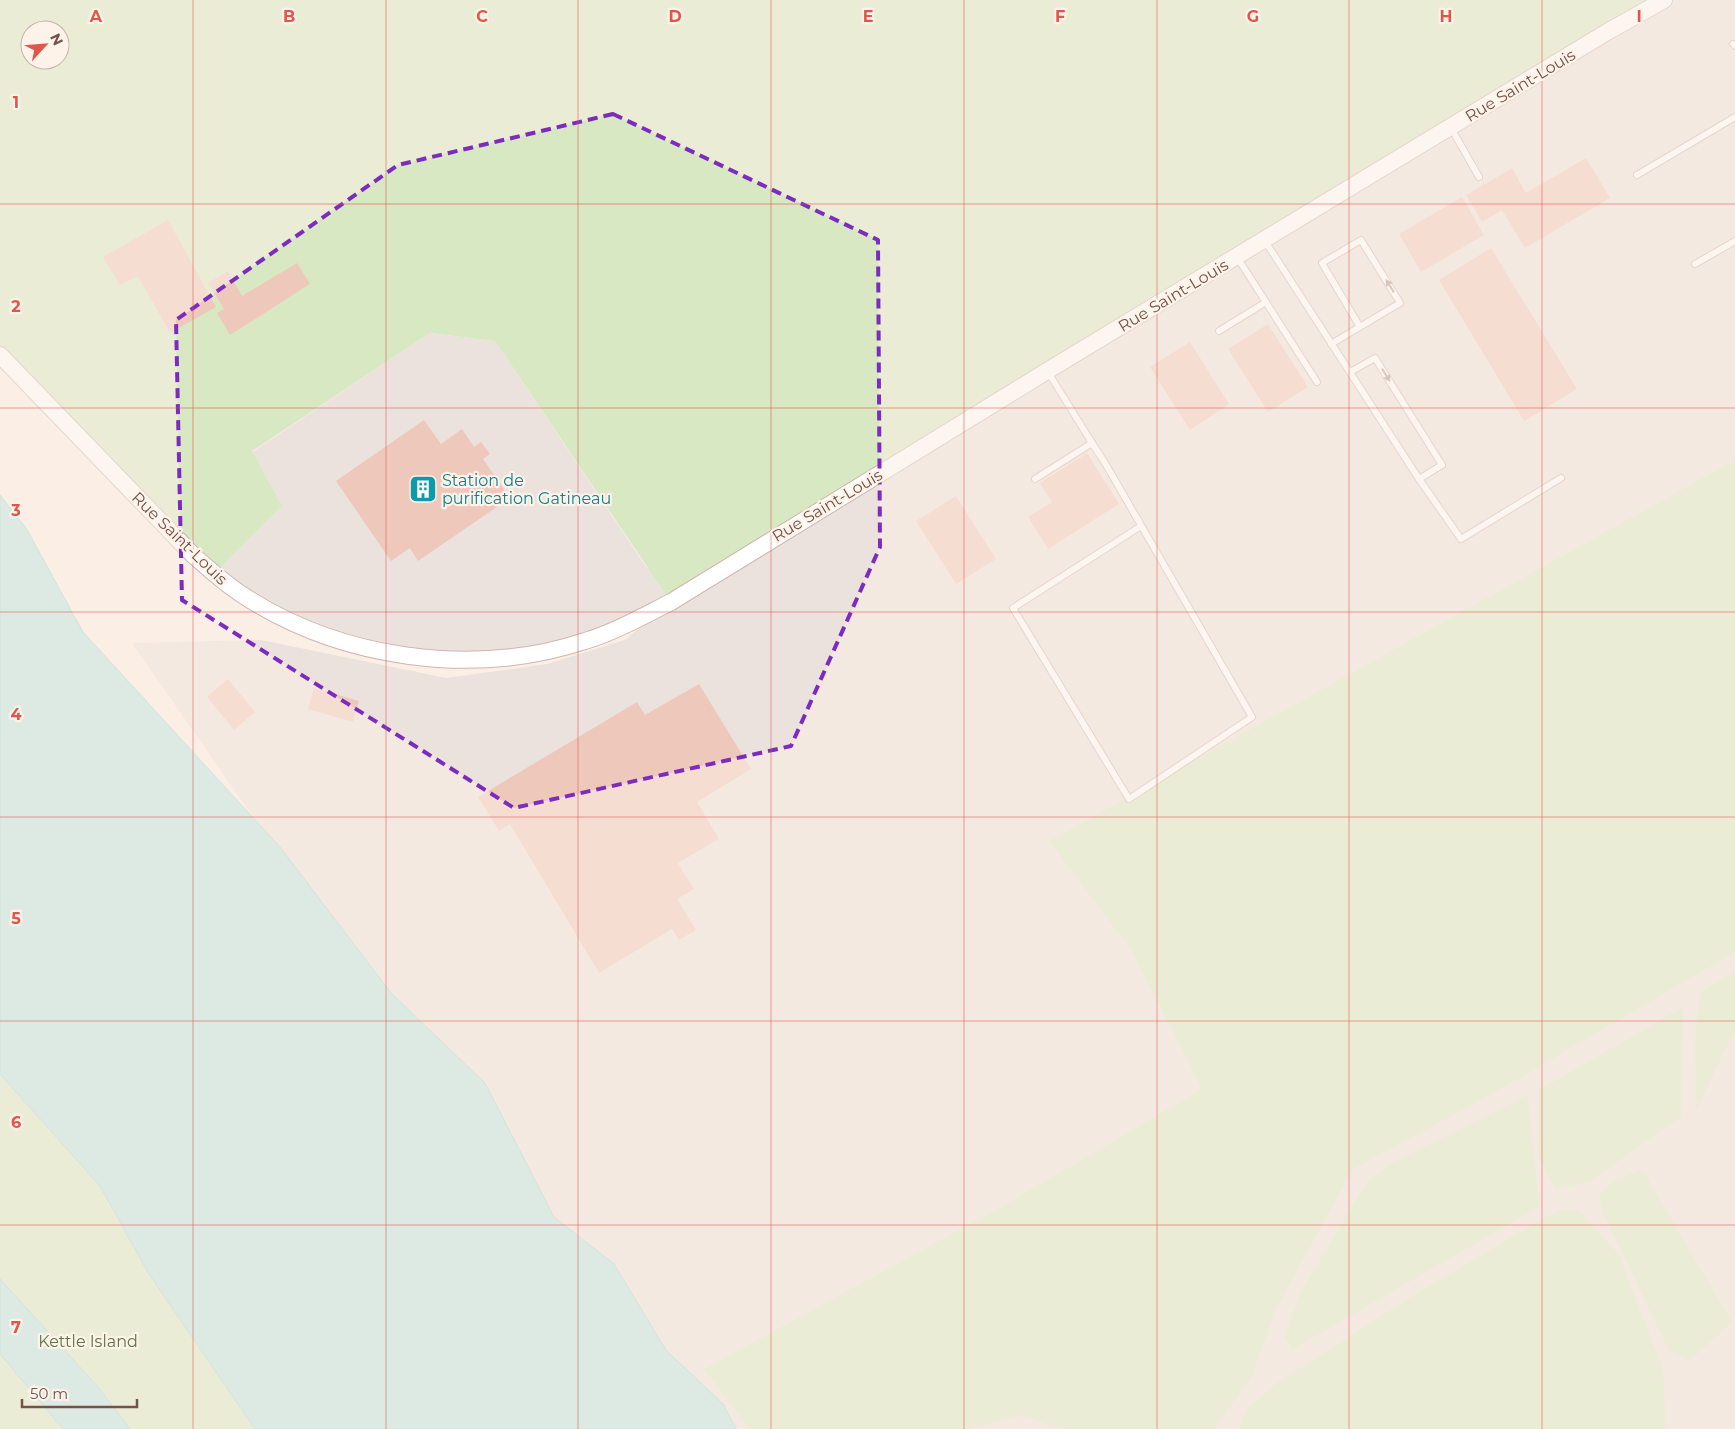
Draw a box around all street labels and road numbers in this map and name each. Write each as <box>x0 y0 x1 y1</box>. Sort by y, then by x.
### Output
street label: Rue Saint-Louis <box>1462 45 1579 126</box>
street label: Rue Saint-Louis <box>1115 255 1232 336</box>
street label: Rue Saint-Louis <box>769 465 886 546</box>
street label: Rue Saint-Louis <box>128 488 231 589</box>

